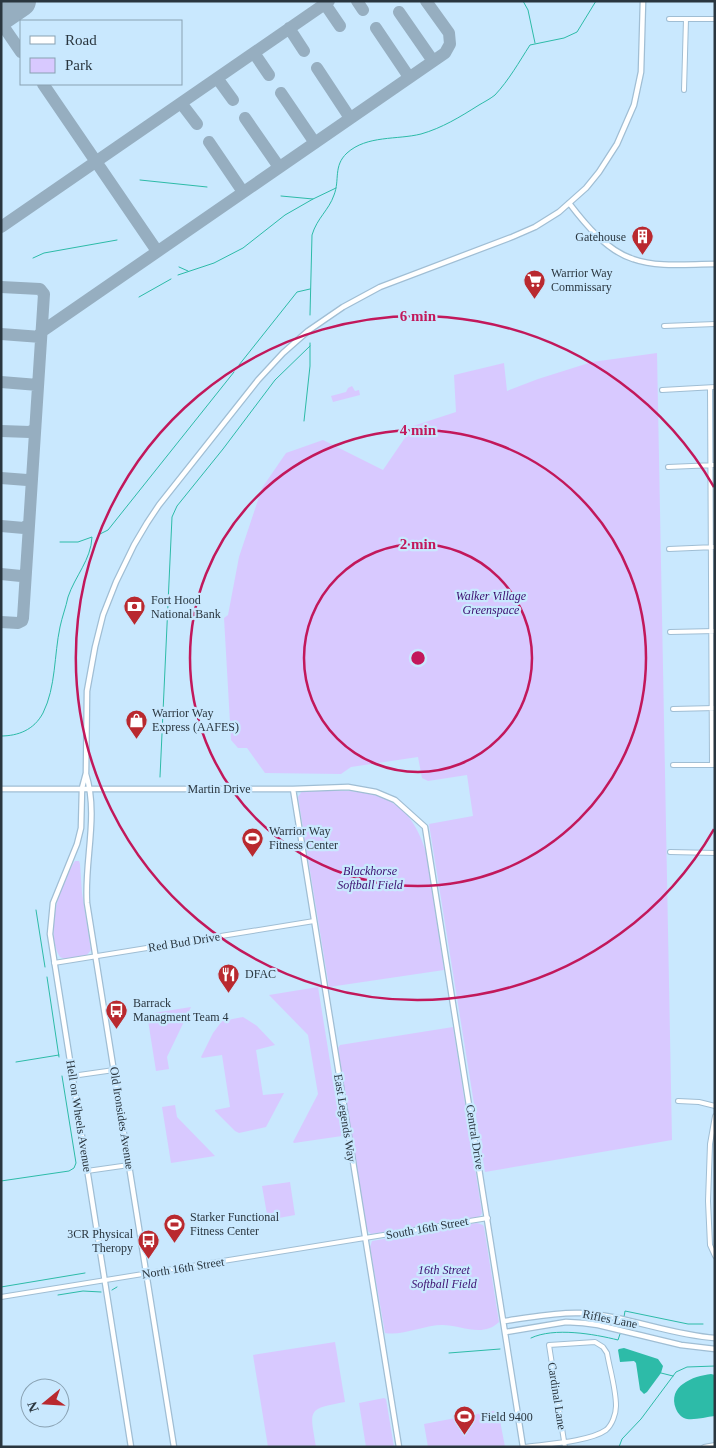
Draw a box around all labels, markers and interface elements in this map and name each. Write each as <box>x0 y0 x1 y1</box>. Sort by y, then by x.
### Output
legend <box>20 20 182 85</box>
text: Road <box>65 32 97 48</box>
text: Park <box>65 57 93 73</box>
building icon: Gatehouse <box>630 225 654 256</box>
place label: Gatehouse <box>575 230 626 244</box>
place label: Warrior Way Commissary <box>551 266 613 294</box>
supermarket icon: Warrior Way Commissary <box>523 268 547 299</box>
text: 6 min <box>400 308 437 324</box>
text: 4 min <box>400 422 437 438</box>
text: 2 min <box>400 536 437 552</box>
park label: Walker Village Greenspace <box>456 589 527 617</box>
place label: Fort Hood National Bank <box>151 593 221 621</box>
bank icon: Fort Hood National Bank <box>123 595 147 626</box>
centre of rings <box>409 649 427 667</box>
place label: Warrior Way Express (AAFES) <box>152 706 239 734</box>
shop icon: Warrior Way Express (AAFES) <box>124 708 148 739</box>
street label: Martin Drive <box>188 782 250 796</box>
place label: Warrior Way Fitness Center <box>269 824 338 852</box>
sports icon: Warrior Way Fitness Center <box>241 826 265 857</box>
park label: Blackhorse Softball Field <box>337 864 404 892</box>
street label: Red Bud Drive <box>147 929 221 955</box>
restaurant icon: DFAC <box>217 962 241 993</box>
place label: DFAC <box>245 967 276 981</box>
place label: Barrack Managment Team 4 <box>133 996 229 1024</box>
bus stop icon: Barrack Managment Team 4 <box>105 998 129 1029</box>
street label: Hell on Wheels Avenue <box>63 1059 95 1173</box>
street label: Old Ironsides Avenue <box>107 1066 137 1170</box>
street label: East Legends Way <box>331 1073 359 1163</box>
street label: Central Drive <box>463 1103 487 1171</box>
place label: Starker Functional Fitness Center <box>190 1210 280 1238</box>
sports icon: Starker Functional Fitness Center <box>162 1212 186 1243</box>
street label: South 16th Street <box>385 1214 470 1242</box>
place label: 3CR Physical Theropy <box>67 1227 134 1255</box>
bus stop icon: 3CR Physical Theropy <box>137 1229 161 1260</box>
street label: North 16th Street <box>141 1254 226 1281</box>
park label: 16th Street Softball Field <box>411 1263 478 1291</box>
street label: Rifles Lane <box>581 1307 639 1331</box>
street label: Cardinal Lane <box>545 1361 569 1431</box>
north arrow <box>20 1378 70 1428</box>
text: N <box>24 1400 42 1414</box>
sports icon: Field 9400 <box>453 1405 477 1436</box>
place label: Field 9400 <box>481 1410 533 1424</box>

